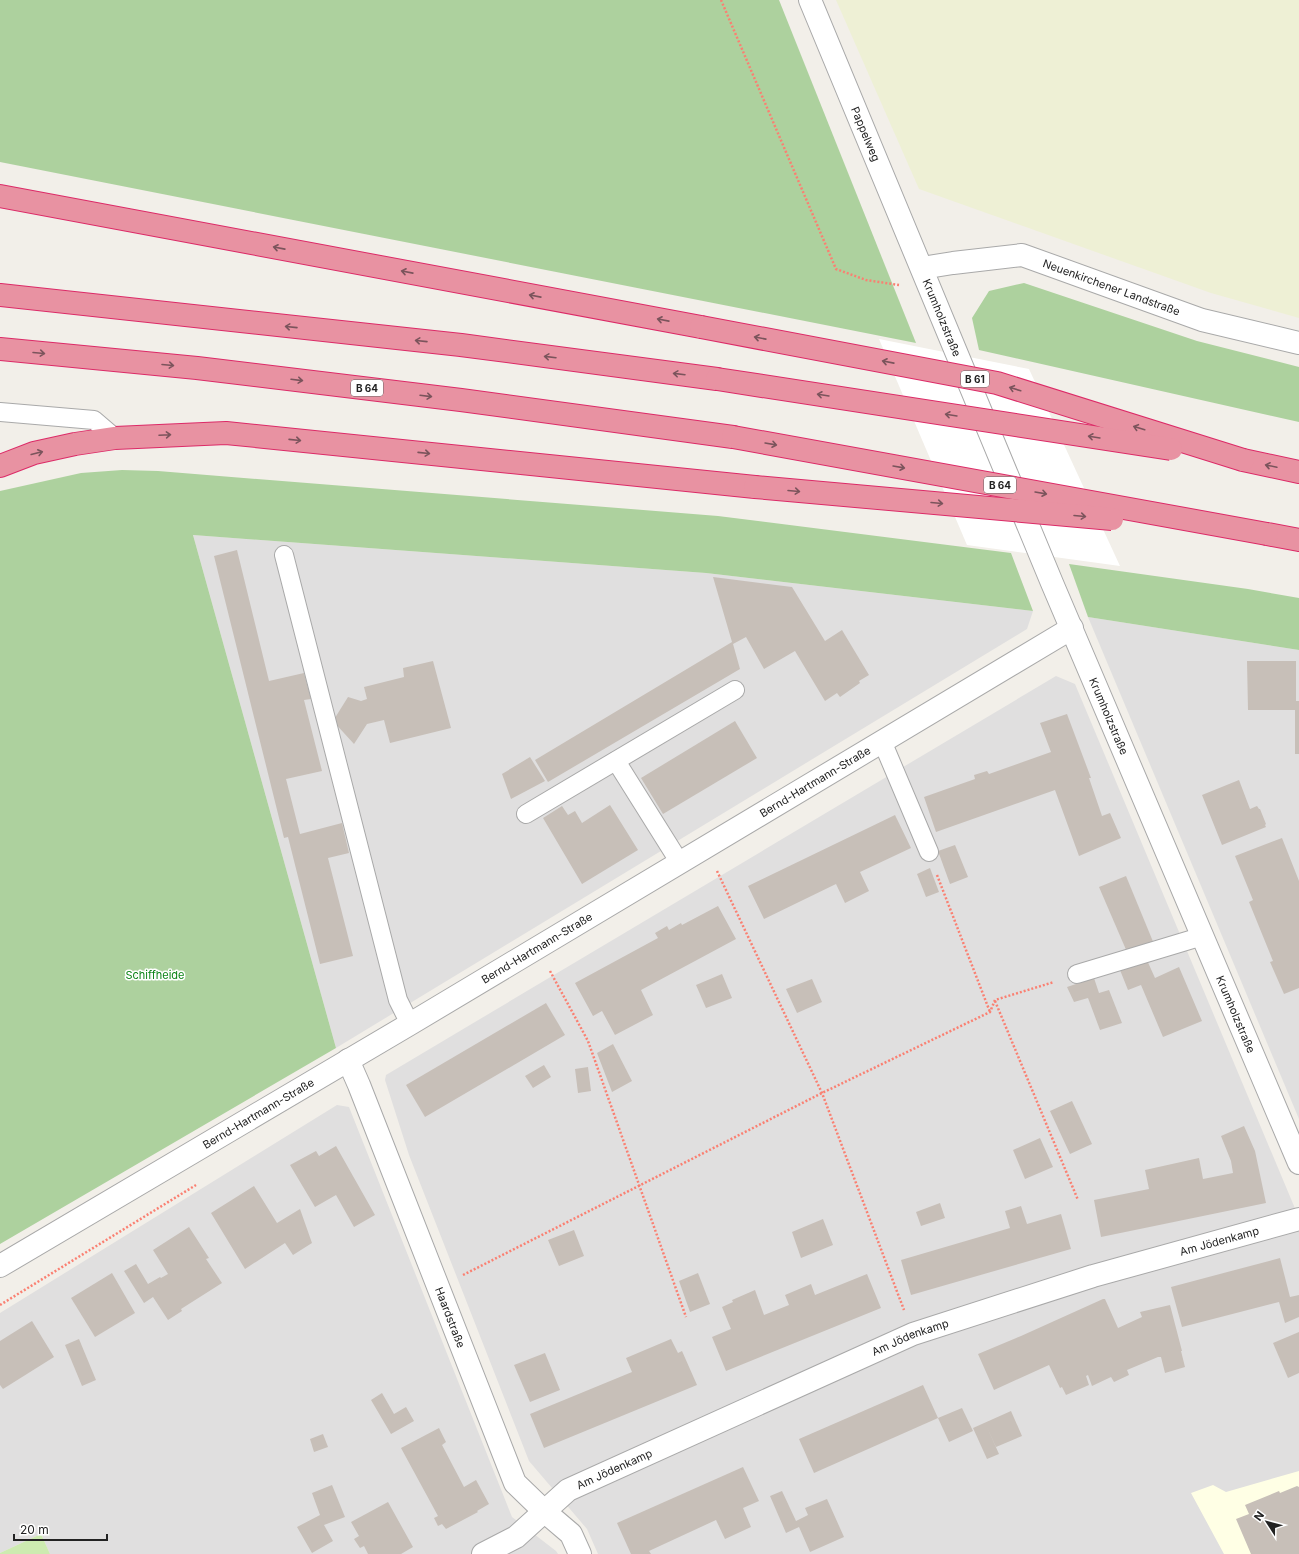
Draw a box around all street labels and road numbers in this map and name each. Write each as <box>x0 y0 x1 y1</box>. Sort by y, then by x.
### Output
street label: Pappelweg <box>848 105 883 163</box>
street label: Neuenkirchener Landstraße <box>1041 256 1182 319</box>
street label: Krumholzstraße <box>920 277 964 359</box>
road number: B 61 <box>961 371 989 387</box>
road number: B 64 <box>351 380 383 396</box>
road number: B 64 <box>984 477 1016 493</box>
street label: Krumholzstraße <box>1086 675 1131 757</box>
street label: Bernd-Hartmann-Straße <box>757 743 873 820</box>
street label: Bernd-Hartmann-Straße <box>479 910 595 987</box>
street label: Krumholzstraße <box>1213 974 1258 1055</box>
street label: Bernd-Hartmann-Straße <box>200 1075 316 1152</box>
street label: Am Jödenkamp <box>1178 1223 1261 1259</box>
street label: Haardstraße <box>432 1285 468 1350</box>
street label: Am Jödenkamp <box>869 1316 951 1359</box>
street label: Am Jödenkamp <box>574 1446 655 1492</box>

